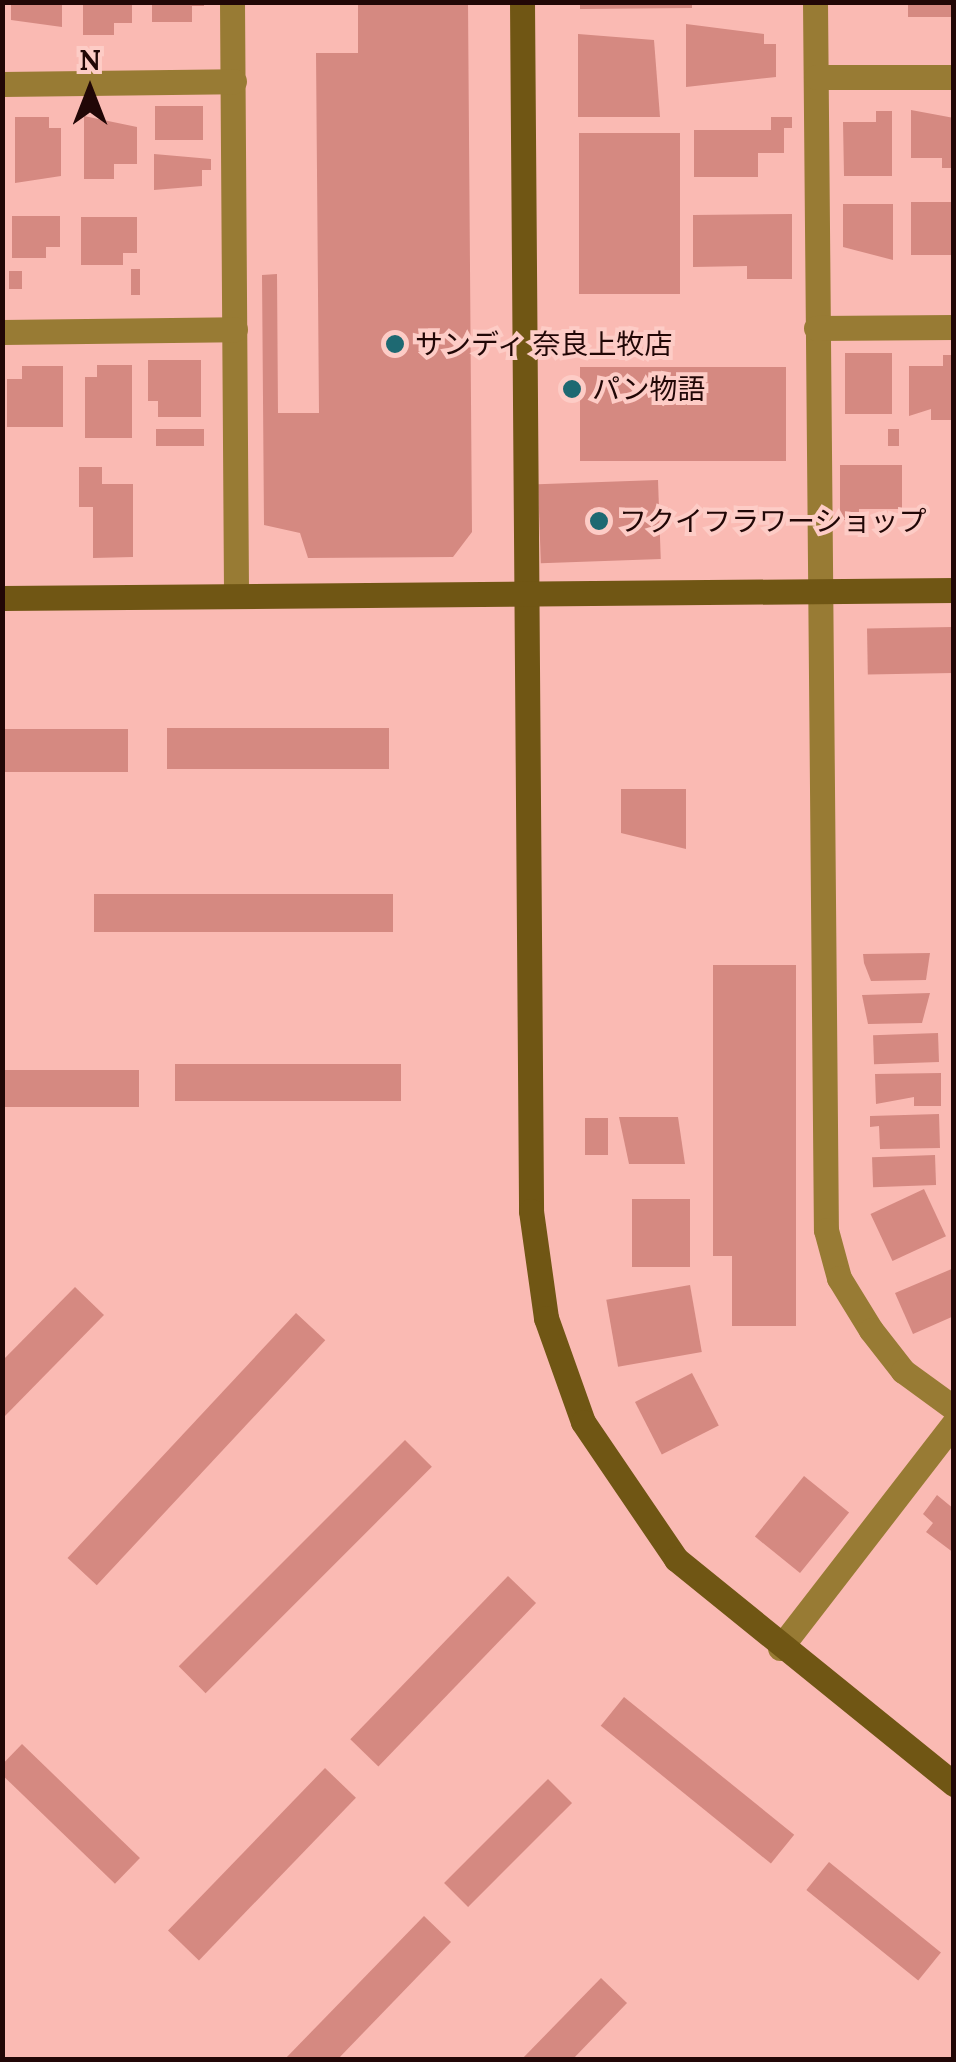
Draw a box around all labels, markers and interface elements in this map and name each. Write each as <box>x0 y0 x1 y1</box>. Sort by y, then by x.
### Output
north arrow <box>40 40 140 140</box>
text: N <box>79 42 101 78</box>
place label: サンディ 奈良上牧店 <box>415 327 674 361</box>
marker: サンディ 奈良上牧店 <box>384 333 406 355</box>
place label: パン物語 <box>592 372 704 406</box>
marker: パン物語 <box>561 378 583 400</box>
place label: フクイフラワーショップ <box>619 504 927 538</box>
marker: フクイフラワーショップ <box>588 510 610 532</box>

